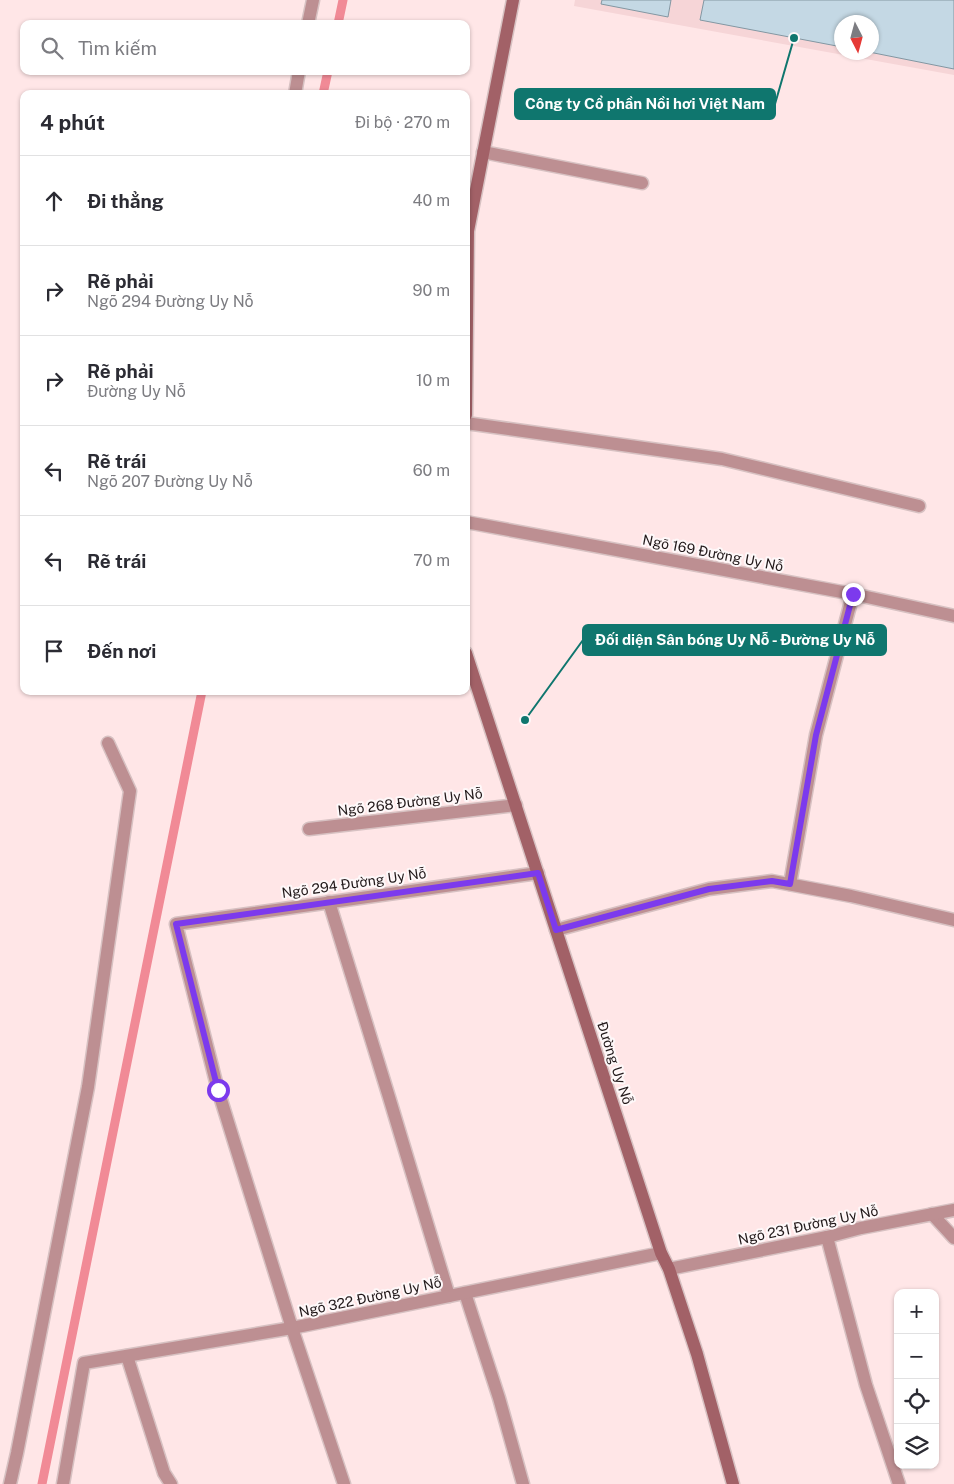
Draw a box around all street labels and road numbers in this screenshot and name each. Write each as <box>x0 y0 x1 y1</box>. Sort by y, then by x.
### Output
street label: Ngõ 169 Đường Uy Nỗ <box>641 532 785 575</box>
street label: Ngõ 268 Đường Uy Nỗ <box>337 785 483 819</box>
street label: Ngõ 294 Đường Uy Nỗ <box>281 865 427 901</box>
street label: Đường Uy Nỗ <box>594 1019 636 1107</box>
street label: Ngõ 231 Đường Uy Nỗ <box>736 1202 880 1248</box>
street label: Ngõ 322 Đường Uy Nỗ <box>297 1274 443 1320</box>

